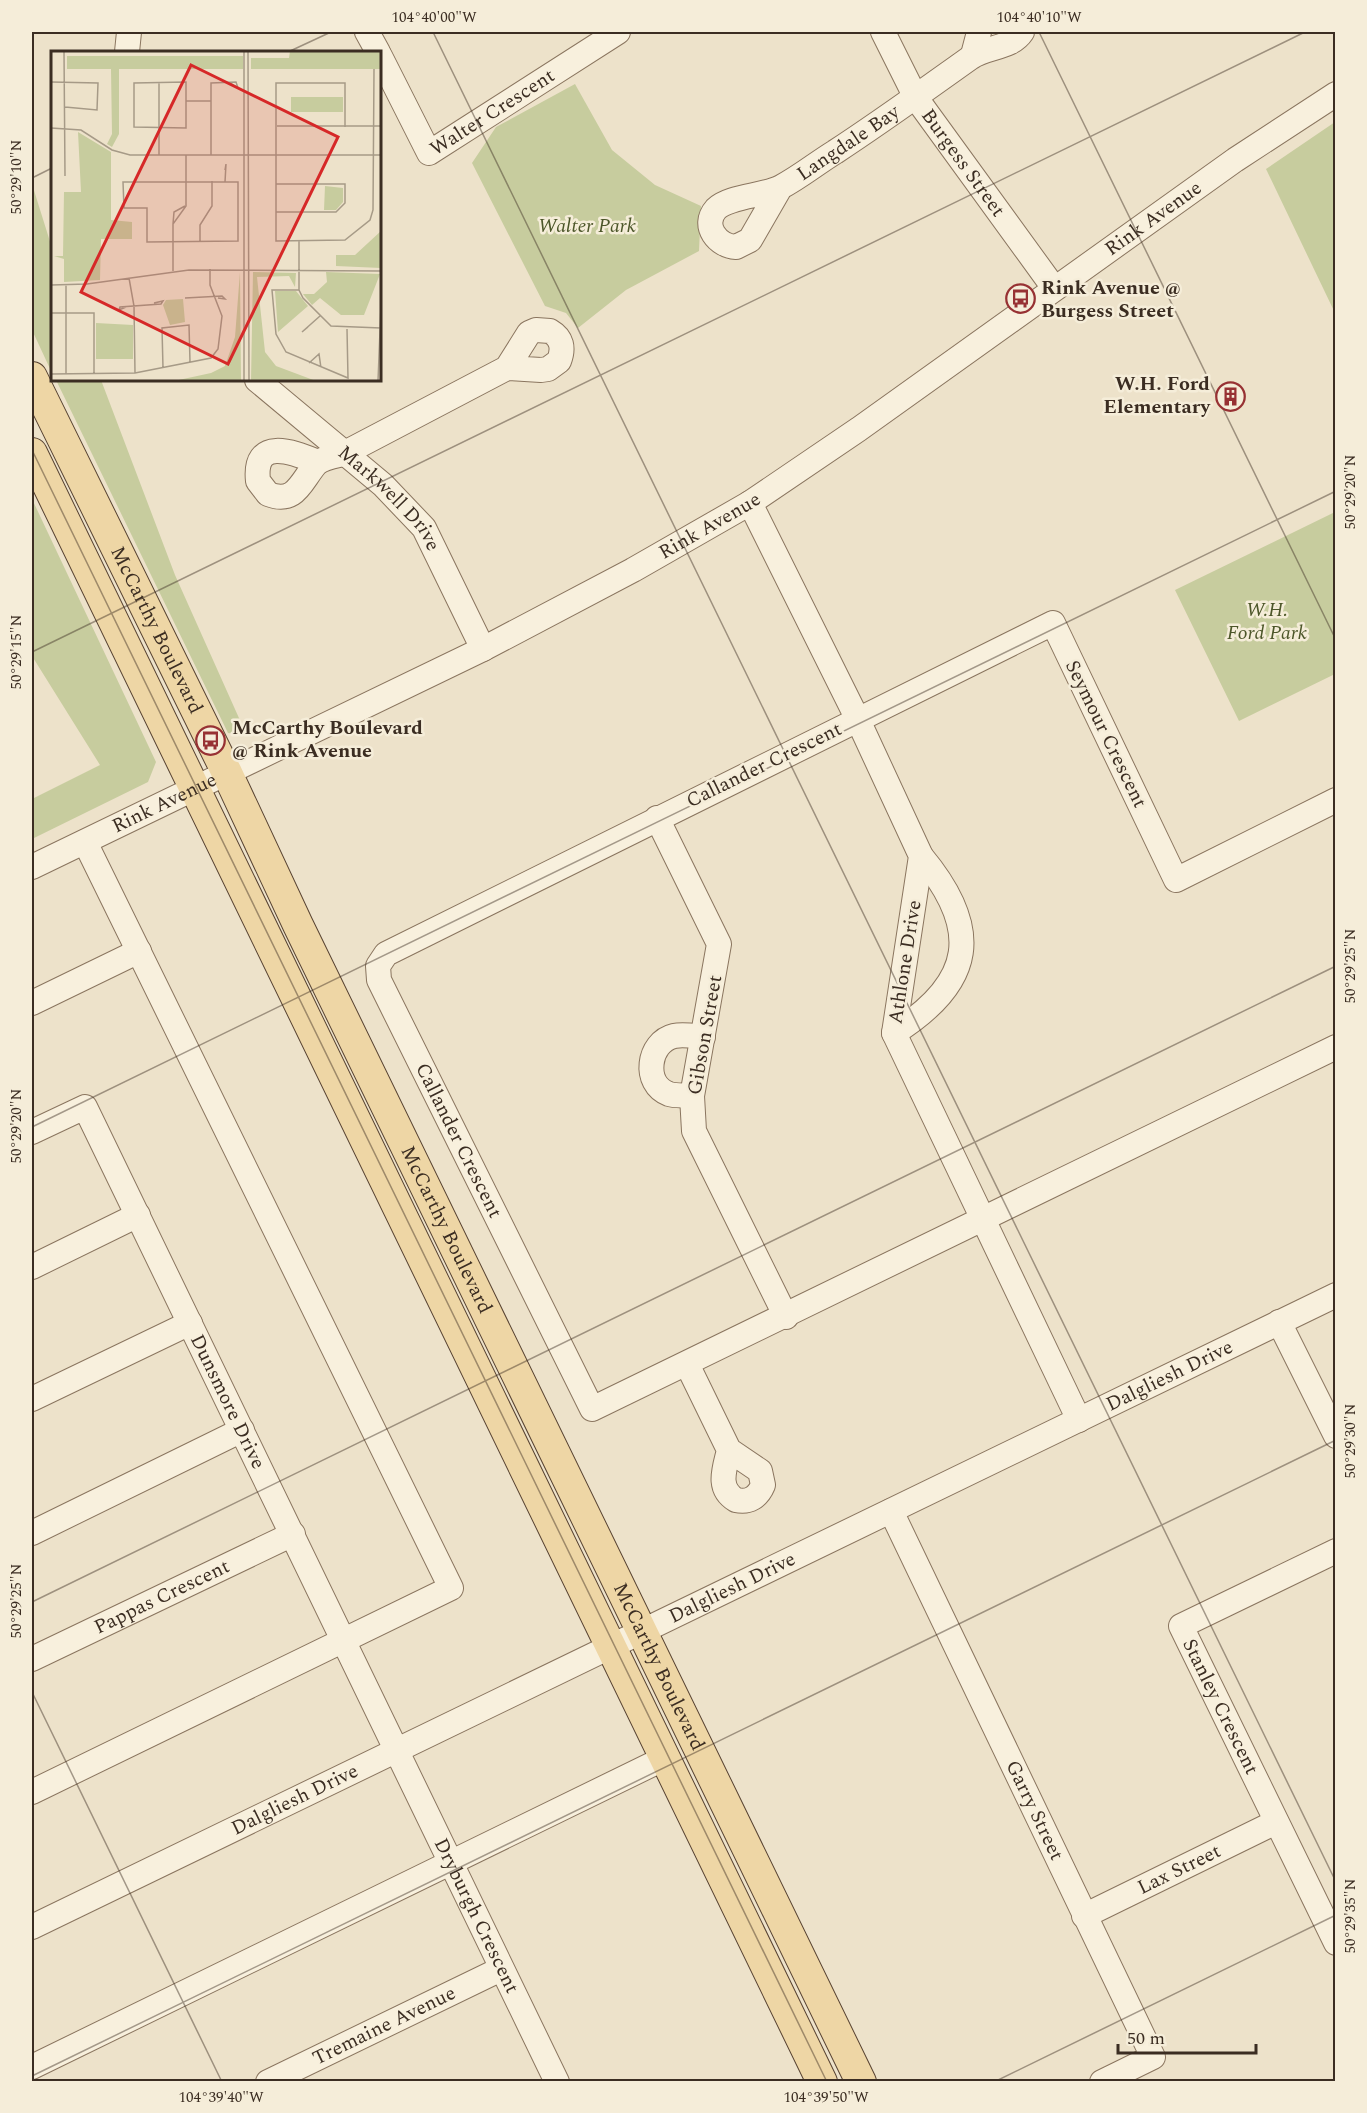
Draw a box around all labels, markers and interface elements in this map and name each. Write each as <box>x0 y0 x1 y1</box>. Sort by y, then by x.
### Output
text: 104°40'00"W <box>391 6 477 29</box>
text: 104°40'10"W <box>996 6 1082 29</box>
inset map <box>51 51 381 381</box>
street label: Walter Crescent <box>424 61 561 164</box>
street label: Langdale Bay <box>791 97 907 189</box>
street label: Burgess Street <box>914 103 1013 223</box>
text: 50°29'10"N <box>5 139 28 215</box>
street label: Rink Avenue <box>1099 173 1208 264</box>
park label: Walter Park <box>538 211 637 241</box>
place label: Rink Avenue @ Burgess Street <box>1041 273 1181 326</box>
bus stop icon: Rink Avenue @ Burgess Street <box>1004 283 1036 315</box>
place label: W.H. Ford Elementary <box>1103 369 1211 422</box>
building icon: W.H. Ford Elementary <box>1215 380 1247 412</box>
street label: Markwell Drive <box>331 438 448 556</box>
text: 50°29'20"N <box>1339 454 1362 530</box>
street label: Rink Avenue <box>653 485 767 567</box>
street label: McCarthy Boulevard <box>103 541 211 719</box>
park label: W.H. Ford Park <box>1227 595 1308 648</box>
text: 50°29'15"N <box>5 614 28 690</box>
street label: Seymour Crescent <box>1057 655 1155 813</box>
place label: McCarthy Boulevard @ Rink Avenue <box>232 713 423 766</box>
street label: Callander Crescent <box>681 714 847 816</box>
bus stop icon: McCarthy Boulevard @ Rink Avenue <box>195 724 227 756</box>
street label: Rink Avenue <box>107 765 222 841</box>
street label: Athlone Drive <box>880 898 930 1026</box>
text: 50°29'25"N <box>1339 928 1362 1004</box>
street label: Gibson Street <box>680 973 730 1097</box>
street label: Callander Crescent <box>407 1058 510 1223</box>
text: 50°29'20"N <box>5 1088 28 1164</box>
street label: McCarthy Boulevard <box>393 1141 500 1319</box>
street label: Dunsmore Drive <box>182 1329 273 1474</box>
street label: Dalgliesh Drive <box>1101 1332 1238 1419</box>
text: 50°29'30"N <box>1339 1403 1362 1479</box>
street label: Dalgliesh Drive <box>663 1544 801 1631</box>
street label: Pappas Crescent <box>89 1551 235 1642</box>
text: 50°29'25"N <box>5 1563 28 1639</box>
street label: McCarthy Boulevard <box>605 1578 713 1756</box>
street label: Stanley Crescent <box>1174 1633 1267 1780</box>
street label: Garry Street <box>998 1755 1072 1866</box>
street label: Dalgliesh Drive <box>226 1756 363 1843</box>
street label: Dryburgh Crescent <box>426 1833 527 1999</box>
street label: Lax Street <box>1132 1836 1226 1903</box>
text: 50°29'35"N <box>1339 1878 1362 1954</box>
street label: Tremaine Avenue <box>307 1978 461 2073</box>
scale bar <box>1118 2017 1256 2055</box>
text: 50 m <box>1127 2025 1165 2052</box>
text: 104°39'40"W <box>178 2086 264 2109</box>
text: 104°39'50"W <box>783 2086 869 2109</box>

